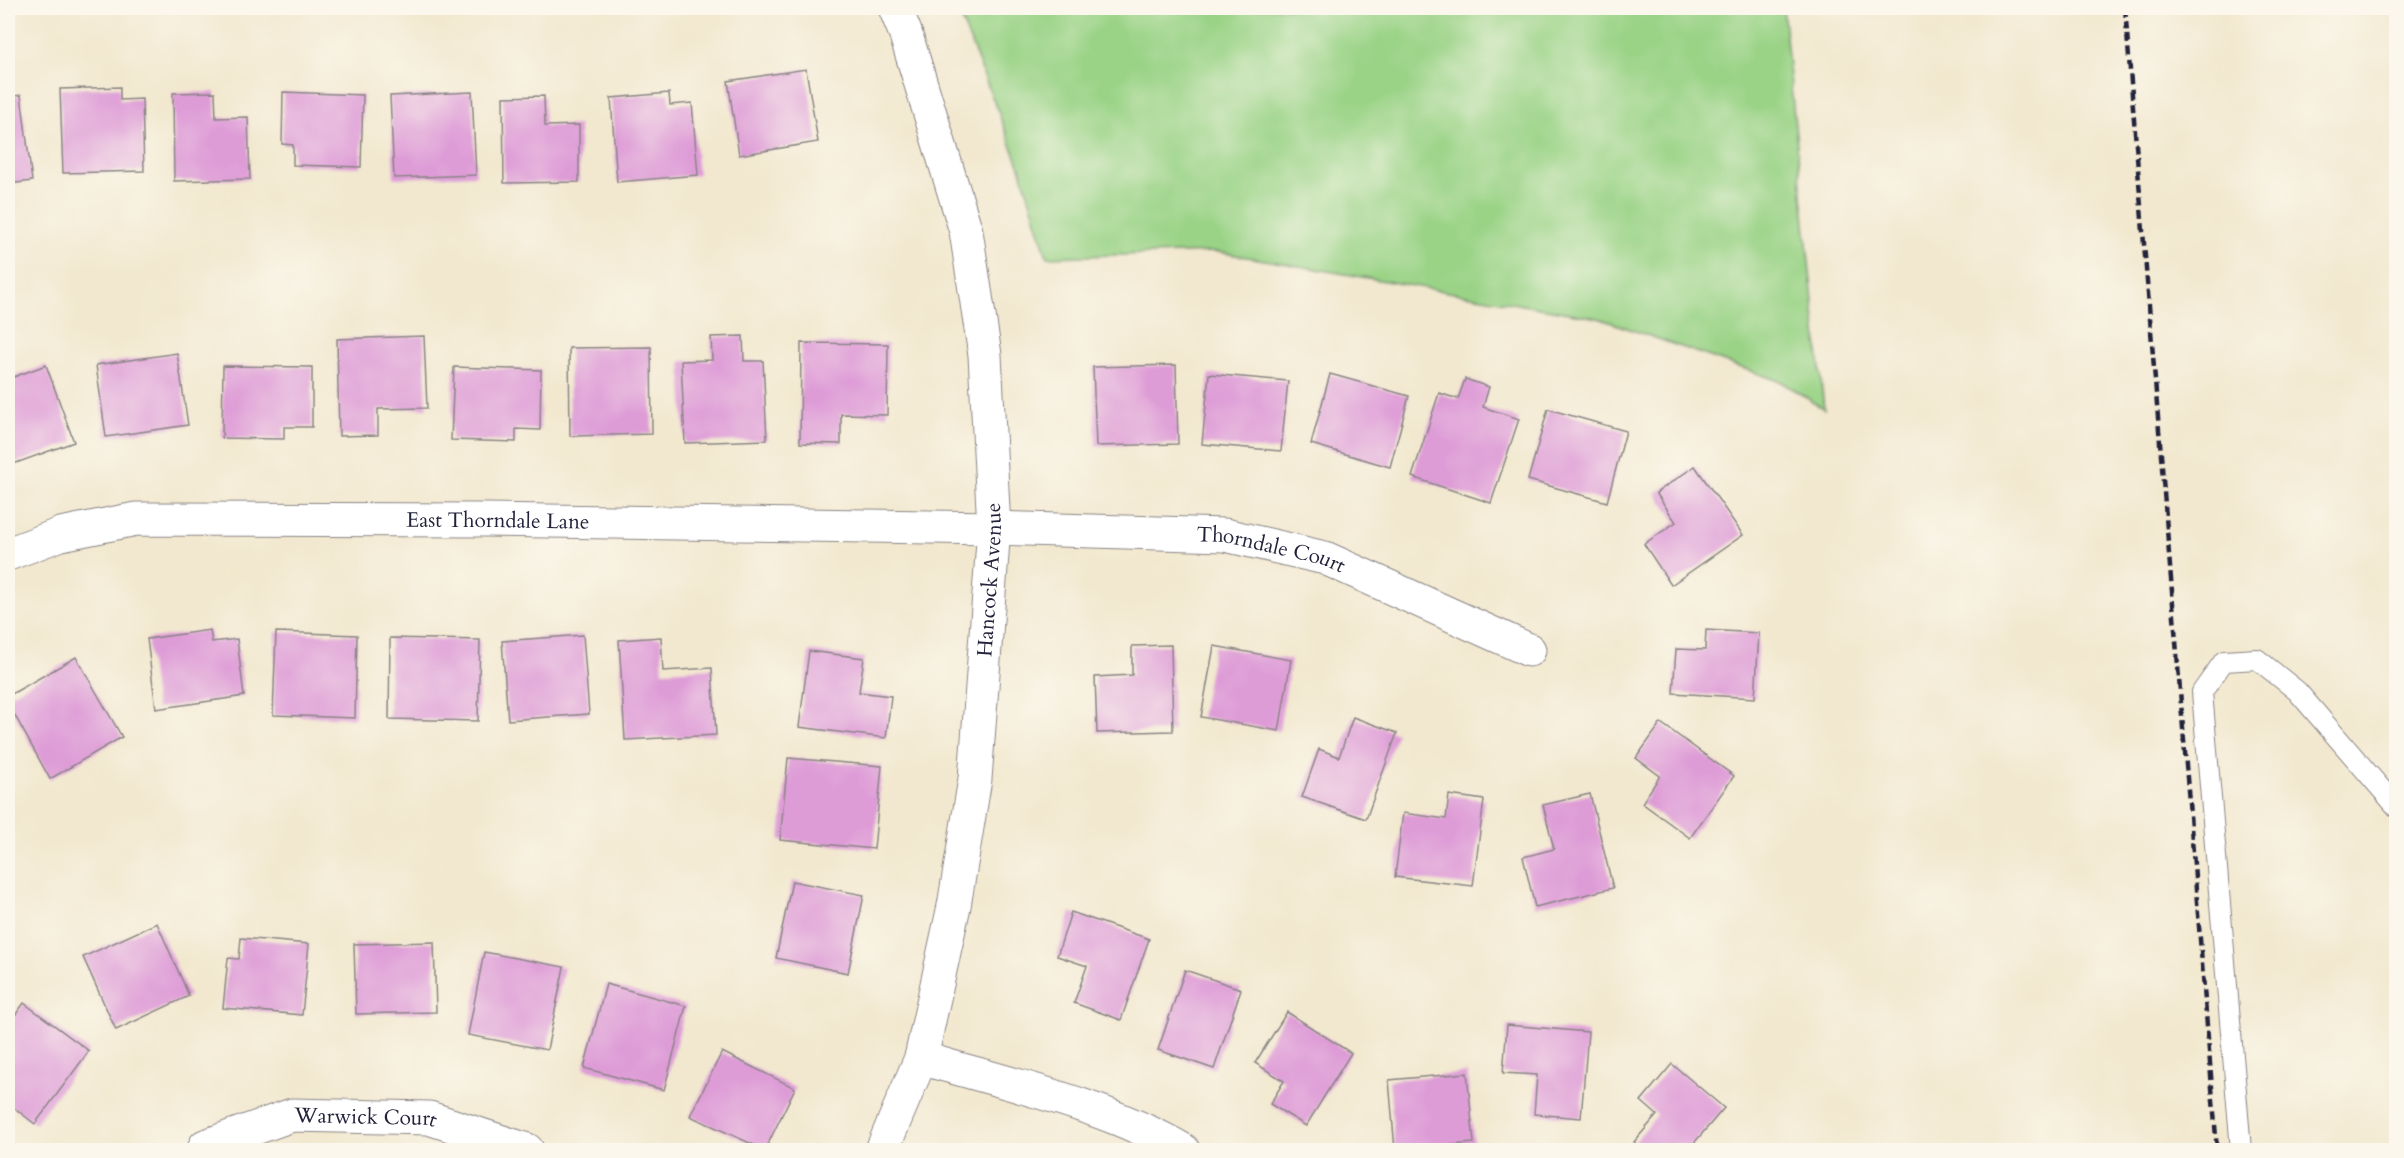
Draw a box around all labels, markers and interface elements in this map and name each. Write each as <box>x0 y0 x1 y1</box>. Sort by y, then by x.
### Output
street label: Hancock Avenue <box>970 502 1009 658</box>
street label: East Thorndale Lane <box>406 506 590 537</box>
street label: Thorndale Court <box>1196 520 1350 580</box>
street label: Warwick Court <box>293 1101 441 1135</box>

